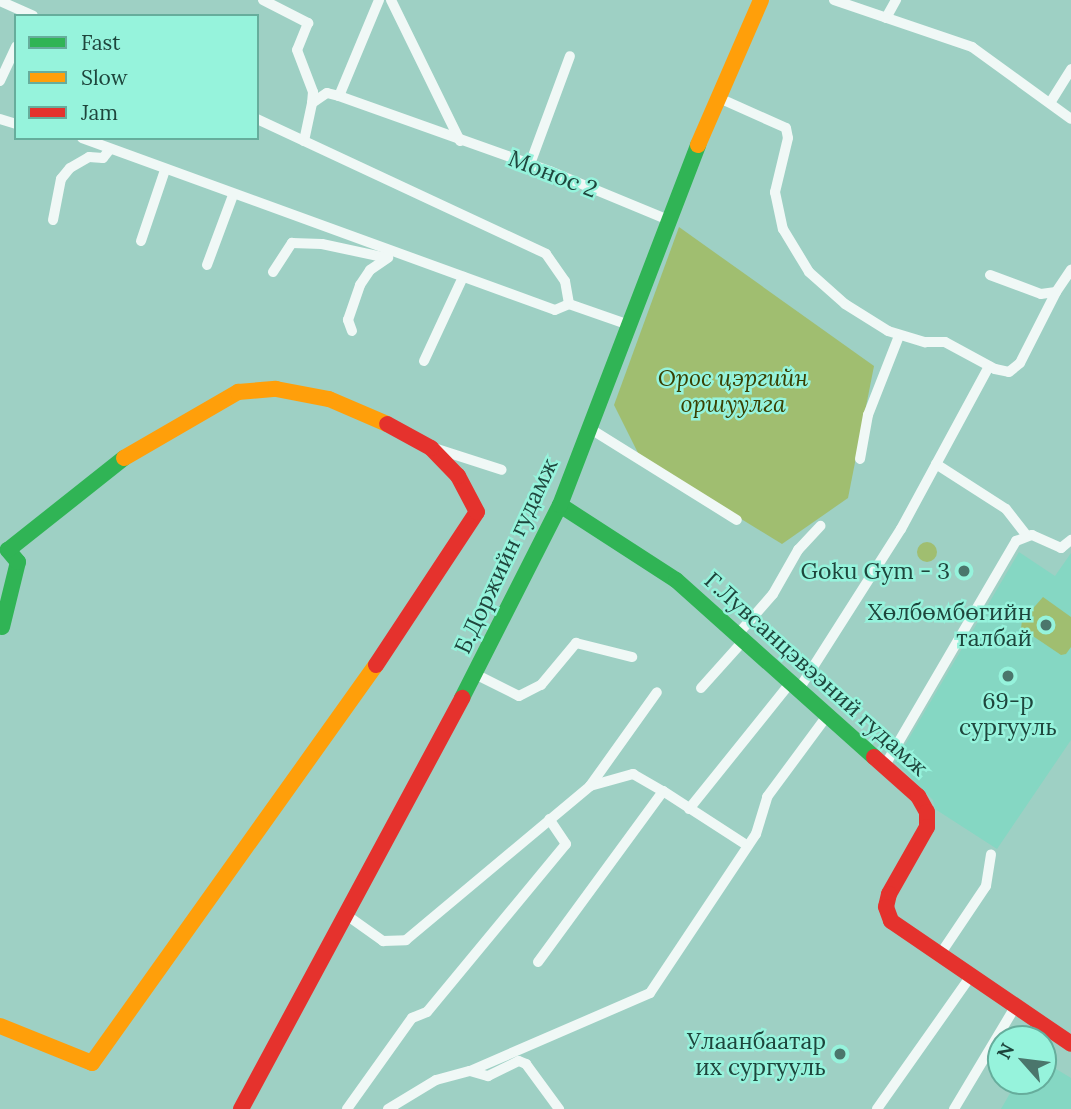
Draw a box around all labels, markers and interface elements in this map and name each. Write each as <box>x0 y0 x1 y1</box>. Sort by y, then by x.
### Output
legend <box>14 14 259 140</box>
text: Fast <box>81 29 120 56</box>
text: Slow <box>81 64 128 91</box>
text: Jam <box>81 99 118 126</box>
street label: Монос 2 <box>505 144 601 204</box>
park label: Орос цэргийн оршуулга <box>658 364 808 418</box>
street label: Б.Доржийн гудамж <box>449 454 563 658</box>
place label: Goku Gym - 3 <box>801 557 950 585</box>
marker: Goku Gym - 3 <box>956 563 972 579</box>
street label: Г.Лувсанцэвээний гудамж <box>699 566 933 782</box>
place label: Хөлбөмбөгийн талбай <box>868 598 1032 652</box>
marker: Хөлбөмбөгийн талбай <box>1038 617 1054 633</box>
marker: 69-р сургууль <box>1000 668 1016 684</box>
place label: 69-р сургууль <box>959 687 1057 741</box>
north arrow <box>987 1025 1057 1095</box>
place label: Улаанбаатар их сургууль <box>687 1027 826 1081</box>
text: N <box>991 1039 1019 1063</box>
marker: Улаанбаатар их сургууль <box>832 1046 848 1062</box>

